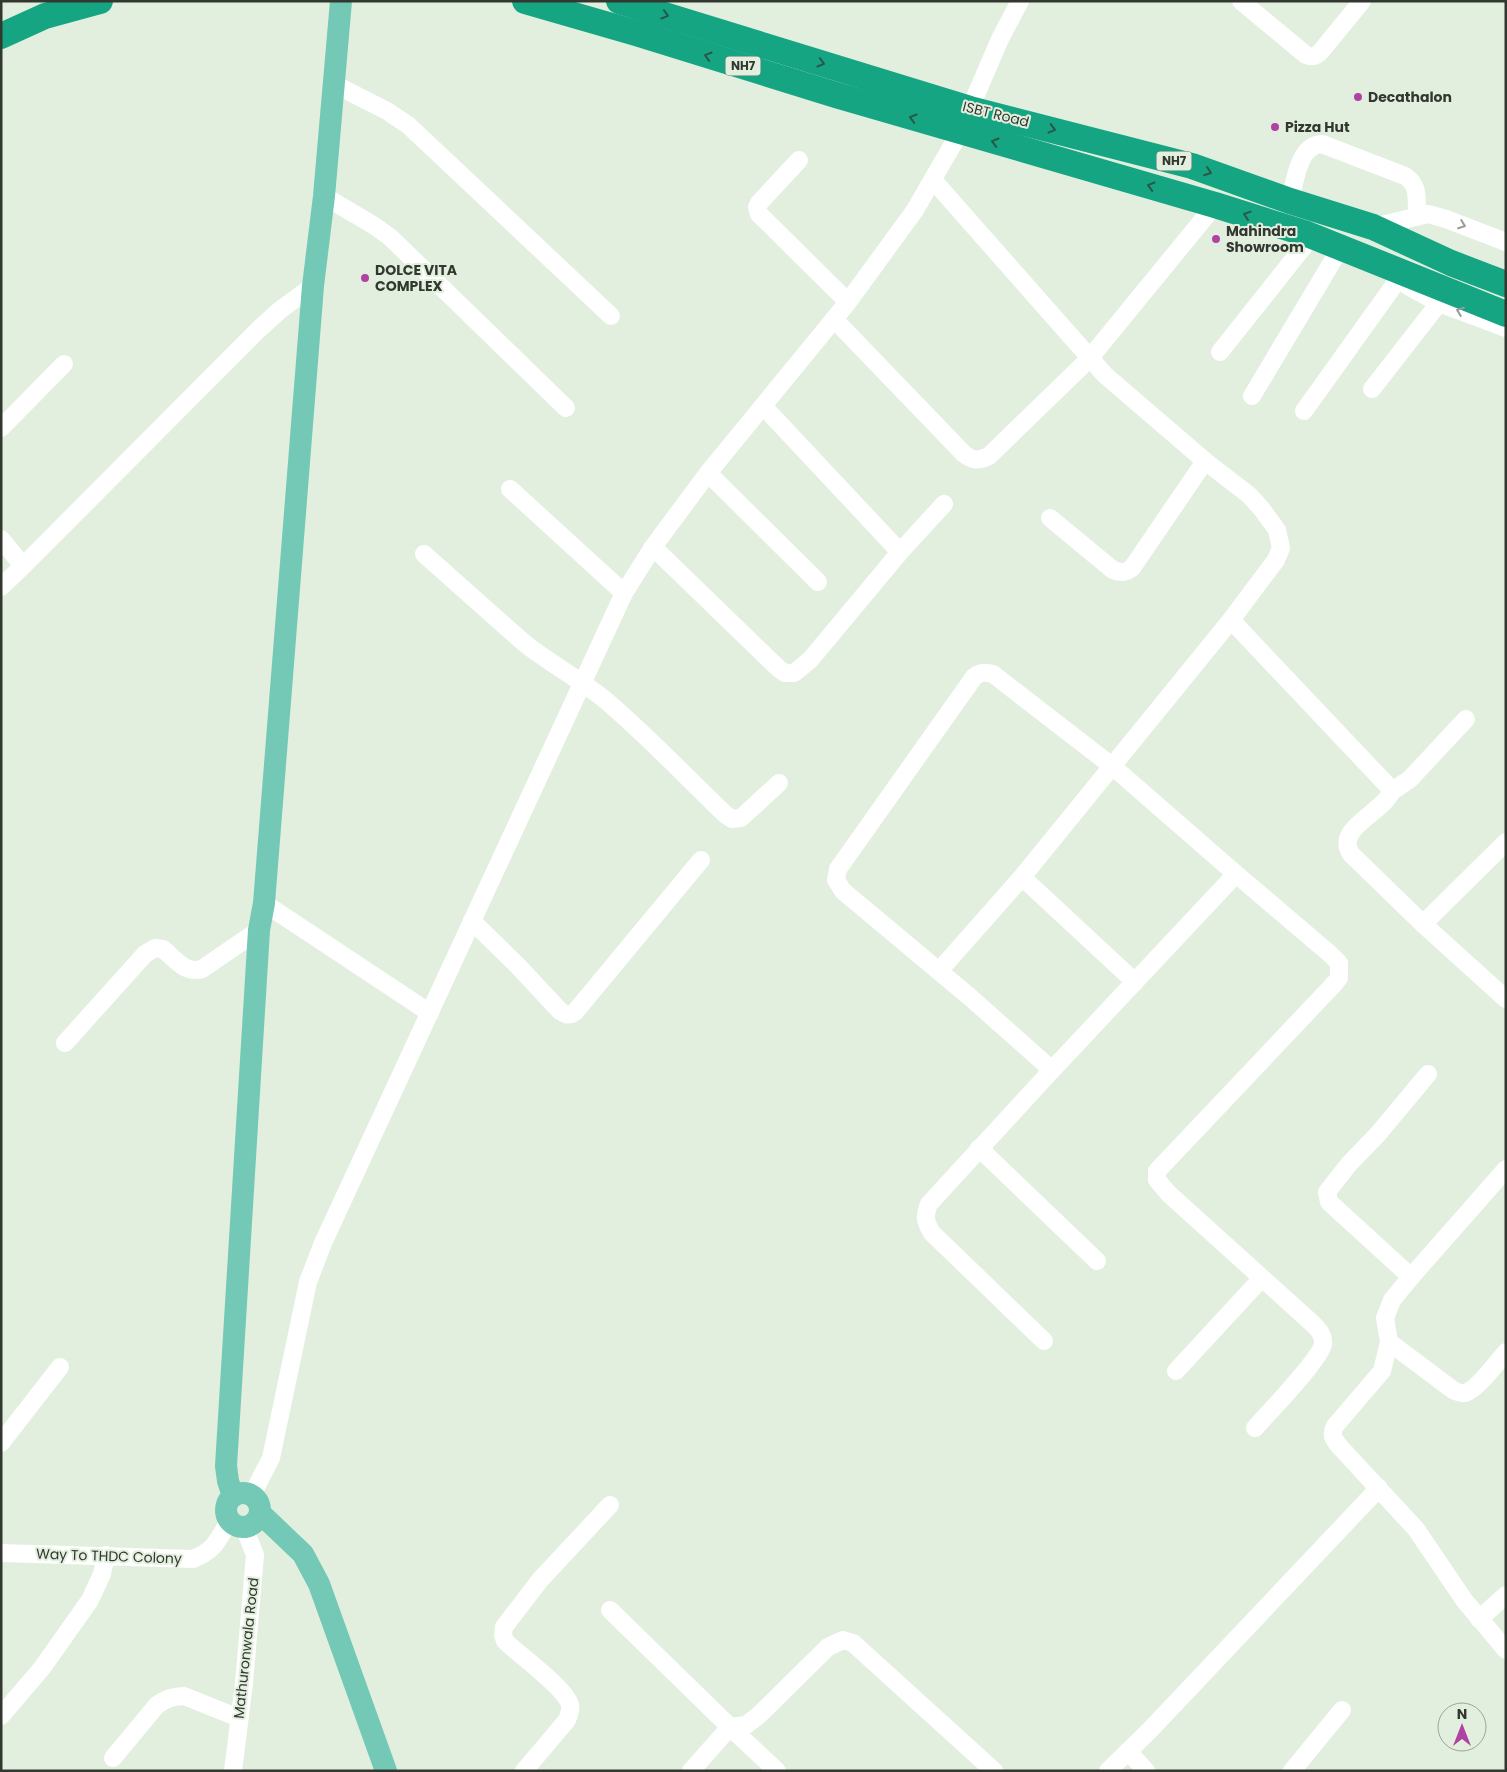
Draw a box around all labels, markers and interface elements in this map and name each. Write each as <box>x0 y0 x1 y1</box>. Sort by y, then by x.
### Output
one-way arrow <box>661 10 669 20</box>
one-way arrow <box>704 51 712 61</box>
road number: NH7 <box>726 56 760 76</box>
one-way arrow <box>816 57 825 67</box>
place label: Decathalon <box>1368 87 1452 107</box>
marker: Decathalon <box>1352 91 1364 103</box>
street label: ISBT Road <box>961 96 1031 132</box>
one-way arrow <box>910 114 918 124</box>
place label: Pizza Hut <box>1285 117 1350 137</box>
marker: Pizza Hut <box>1269 121 1281 133</box>
one-way arrow <box>1047 123 1056 134</box>
one-way arrow <box>991 137 1000 147</box>
road number: NH7 <box>1156 152 1192 170</box>
one-way arrow <box>1203 166 1212 176</box>
one-way arrow <box>1148 182 1156 192</box>
one-way arrow <box>1243 210 1251 220</box>
one-way arrow <box>1457 219 1466 229</box>
place label: Mahindra Showroom <box>1226 221 1304 257</box>
marker: Mahindra Showroom <box>1210 233 1222 245</box>
place label: DOLCE VITA COMPLEX <box>375 260 458 296</box>
marker: DOLCE VITA COMPLEX <box>359 272 371 284</box>
one-way arrow <box>1456 307 1465 317</box>
street label: Way To THDC Colony <box>36 1543 182 1569</box>
street label: Mathuronwala Road <box>229 1577 263 1719</box>
north arrow <box>1437 1702 1487 1752</box>
text: N <box>1457 1704 1467 1724</box>

